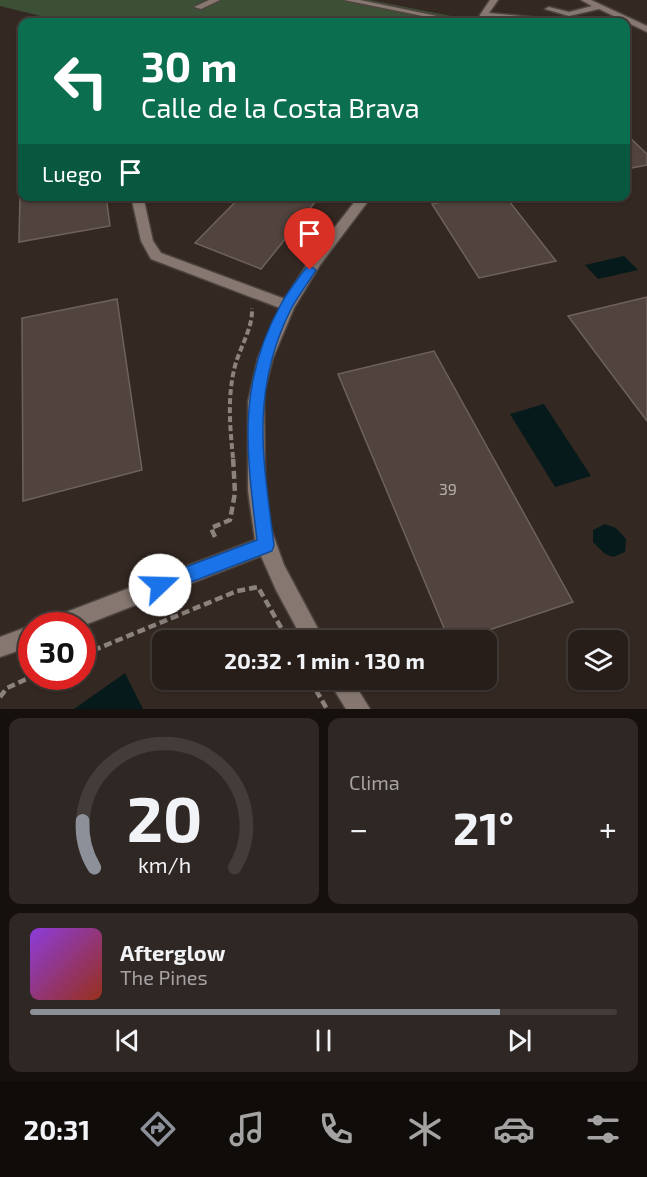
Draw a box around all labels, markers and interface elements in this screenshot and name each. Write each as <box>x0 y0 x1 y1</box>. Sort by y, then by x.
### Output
text: 30 m <box>141 40 237 90</box>
icon: left <box>42 42 120 120</box>
text: Calle de la Costa Brava <box>141 91 420 123</box>
icon: arrive <box>114 156 147 189</box>
text: Luego <box>42 160 102 186</box>
pin <box>284 208 335 270</box>
icon: arrive <box>293 217 326 250</box>
house number: 39 <box>439 479 457 498</box>
position arrow <box>128 553 192 617</box>
speed limit sign: 30 <box>18 612 96 690</box>
map controls <box>568 630 628 690</box>
button: layers <box>568 630 628 690</box>
text: 20:32 · 1 min · 130 m <box>224 647 425 673</box>
text: Clima <box>349 770 400 794</box>
text: 20 <box>126 780 202 855</box>
text: 21° <box>453 800 514 854</box>
text: − <box>349 808 368 848</box>
text: + <box>599 808 617 848</box>
text: km/h <box>137 852 191 877</box>
text: Afterglow <box>120 939 225 965</box>
text: The Pines <box>120 965 208 989</box>
icon: previous <box>111 1024 144 1057</box>
icon: pause <box>307 1024 340 1057</box>
icon: next <box>503 1024 536 1057</box>
icon: directions <box>137 1108 179 1150</box>
icon: music <box>226 1108 268 1150</box>
icon: phone <box>315 1108 357 1150</box>
icon: climate <box>404 1108 446 1150</box>
icon: car <box>493 1108 535 1150</box>
icon: filters <box>582 1108 624 1150</box>
text: 20:31 <box>23 1113 90 1145</box>

